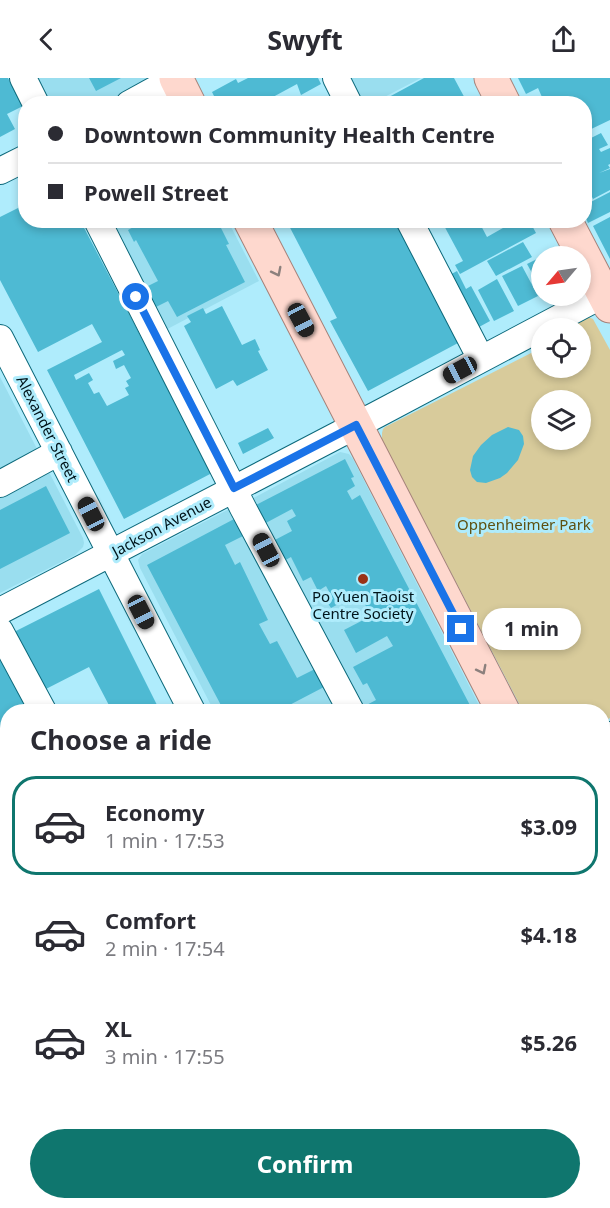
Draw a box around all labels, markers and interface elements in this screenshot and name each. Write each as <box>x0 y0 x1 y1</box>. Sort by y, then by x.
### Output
text: Swyft <box>267 21 343 58</box>
icon: back <box>30 23 63 56</box>
icon: share <box>547 23 580 56</box>
text: Downtown Community Health Centre <box>84 119 495 149</box>
text: Powell Street <box>84 177 229 207</box>
north arrow <box>531 246 591 306</box>
map controls <box>531 246 591 450</box>
one-way arrow <box>269 266 281 277</box>
route start <box>122 283 149 310</box>
car <box>285 300 317 340</box>
button: locate <box>531 318 591 378</box>
car <box>440 354 480 386</box>
street label: Alexander Street <box>12 372 84 486</box>
button: layers <box>531 390 591 450</box>
street label: Jackson Avenue <box>107 492 215 562</box>
car <box>75 494 107 534</box>
park label: Oppenheimer Park <box>457 514 591 534</box>
car <box>250 530 282 570</box>
marker: Po Yuen Taoist Centre Society <box>356 572 370 586</box>
place label: Po Yuen Taoist Centre Society <box>312 586 415 623</box>
car <box>125 592 157 632</box>
callout: 1 min <box>482 608 581 650</box>
route end <box>447 615 474 642</box>
text: 1 min <box>504 615 559 642</box>
one-way arrow <box>475 663 486 674</box>
text: Choose a ride <box>30 721 212 758</box>
text: Economy <box>105 797 204 827</box>
icon: car <box>33 799 87 853</box>
text: $3.09 <box>520 811 577 841</box>
text: 1 min · 17:53 <box>105 827 225 854</box>
text: Comfort <box>105 905 196 935</box>
icon: car <box>33 907 87 961</box>
text: $4.18 <box>520 919 577 949</box>
text: 2 min · 17:54 <box>105 935 225 962</box>
text: XL <box>105 1013 132 1043</box>
icon: car <box>33 1015 87 1069</box>
text: $5.26 <box>520 1027 577 1057</box>
text: 3 min · 17:55 <box>105 1043 225 1070</box>
button: Confirm <box>30 1129 580 1198</box>

